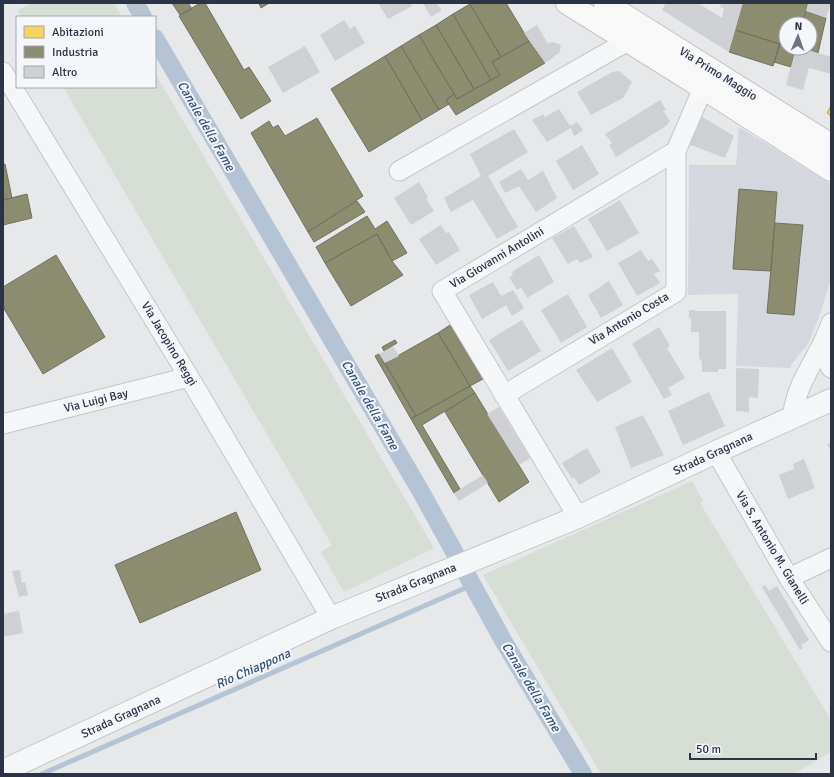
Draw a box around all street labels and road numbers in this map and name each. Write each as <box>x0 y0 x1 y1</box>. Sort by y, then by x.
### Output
street label: Via Primo Maggio <box>676 44 760 104</box>
street label: Via Giovanni Antolini <box>447 224 547 292</box>
street label: Via Antonio Costa <box>586 289 672 349</box>
street label: Via Jacopino Reggi <box>138 299 200 389</box>
street label: Via Luigi Bay <box>62 386 130 416</box>
street label: Strada Gragnana <box>671 429 755 479</box>
street label: Via S. Antonio M. Gianelli <box>732 489 812 607</box>
street label: Strada Gragnana <box>373 560 459 606</box>
street label: Strada Gragnana <box>79 692 163 742</box>

